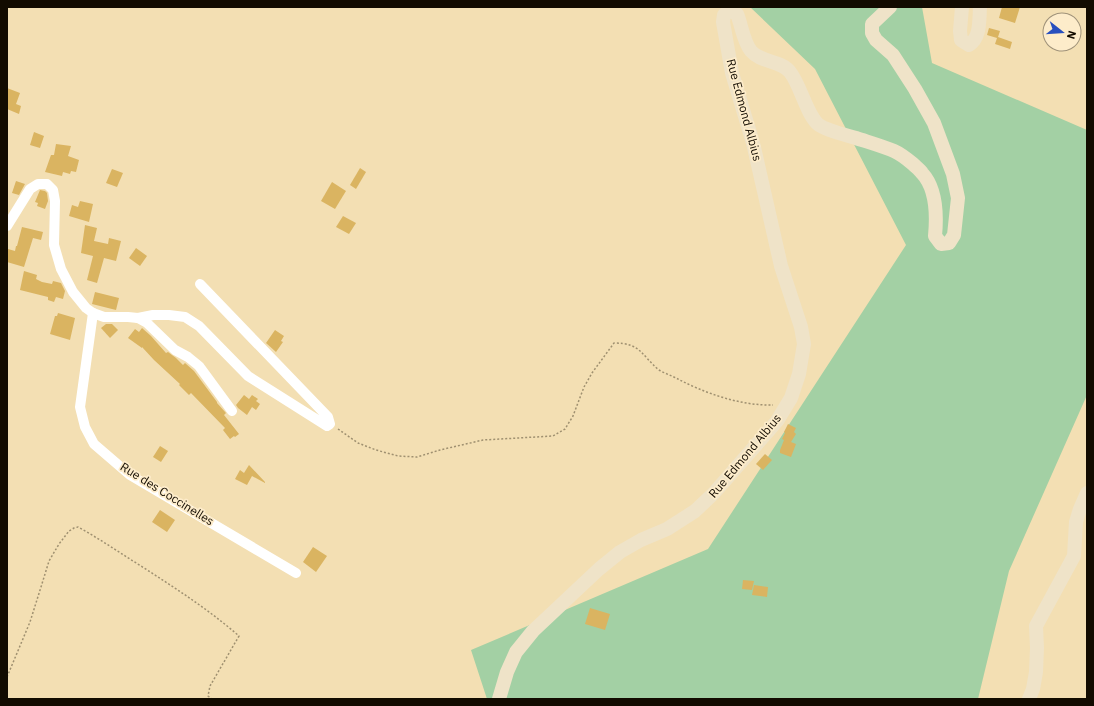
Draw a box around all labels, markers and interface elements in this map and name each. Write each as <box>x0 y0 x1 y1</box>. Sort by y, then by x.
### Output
north arrow <box>1042 12 1082 52</box>
text: N <box>1064 29 1079 41</box>
street label: Rue Edmond Albius <box>724 57 765 163</box>
street label: Rue Edmond Albius <box>705 410 784 501</box>
street label: Rue des Coccinelles <box>118 459 217 529</box>

